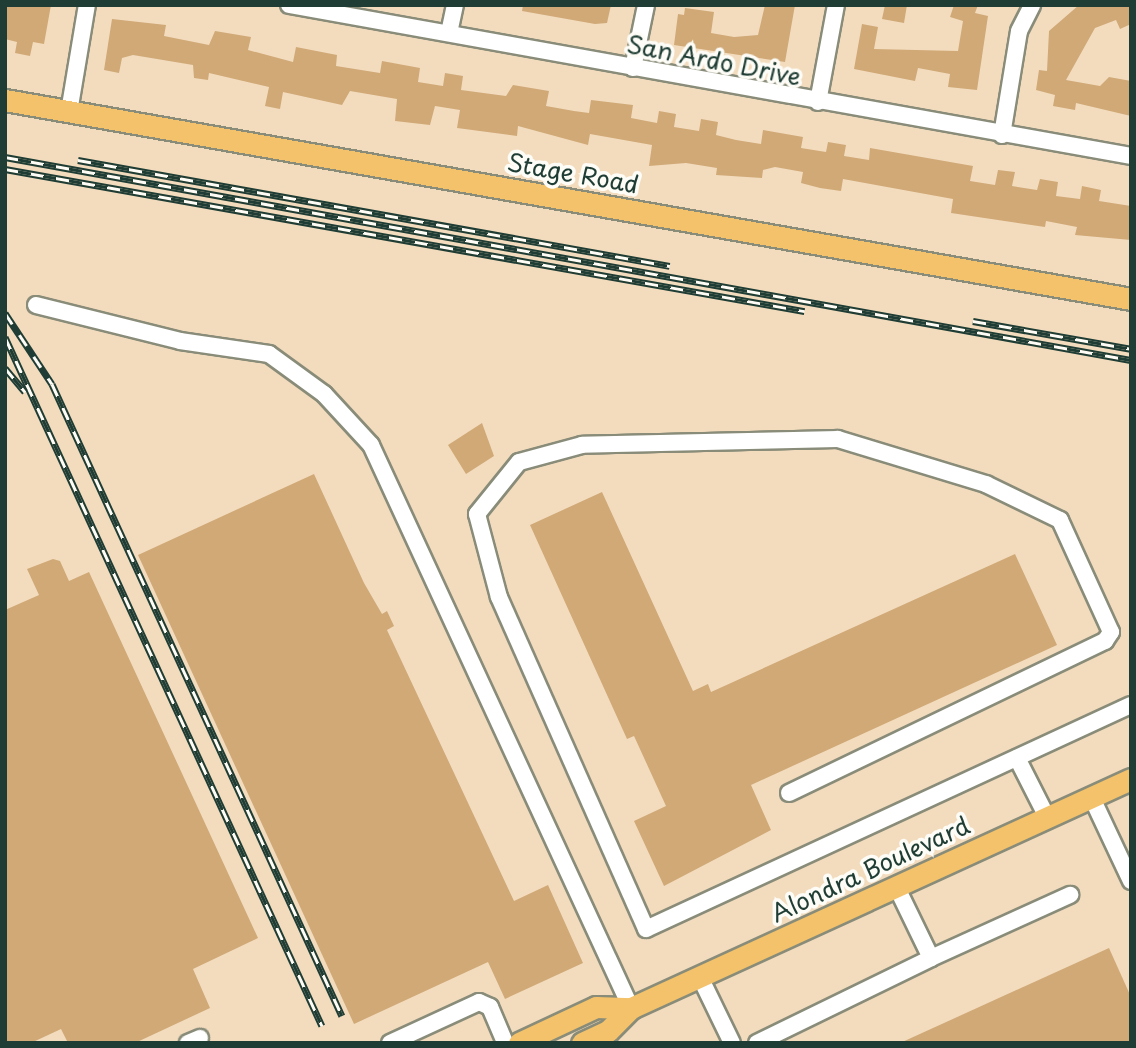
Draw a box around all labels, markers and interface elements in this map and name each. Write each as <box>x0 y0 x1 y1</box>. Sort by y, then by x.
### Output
street label: San Ardo Drive <box>625 29 803 91</box>
street label: Stage Road <box>505 147 641 199</box>
street label: Alondra Boulevard <box>766 810 974 928</box>

